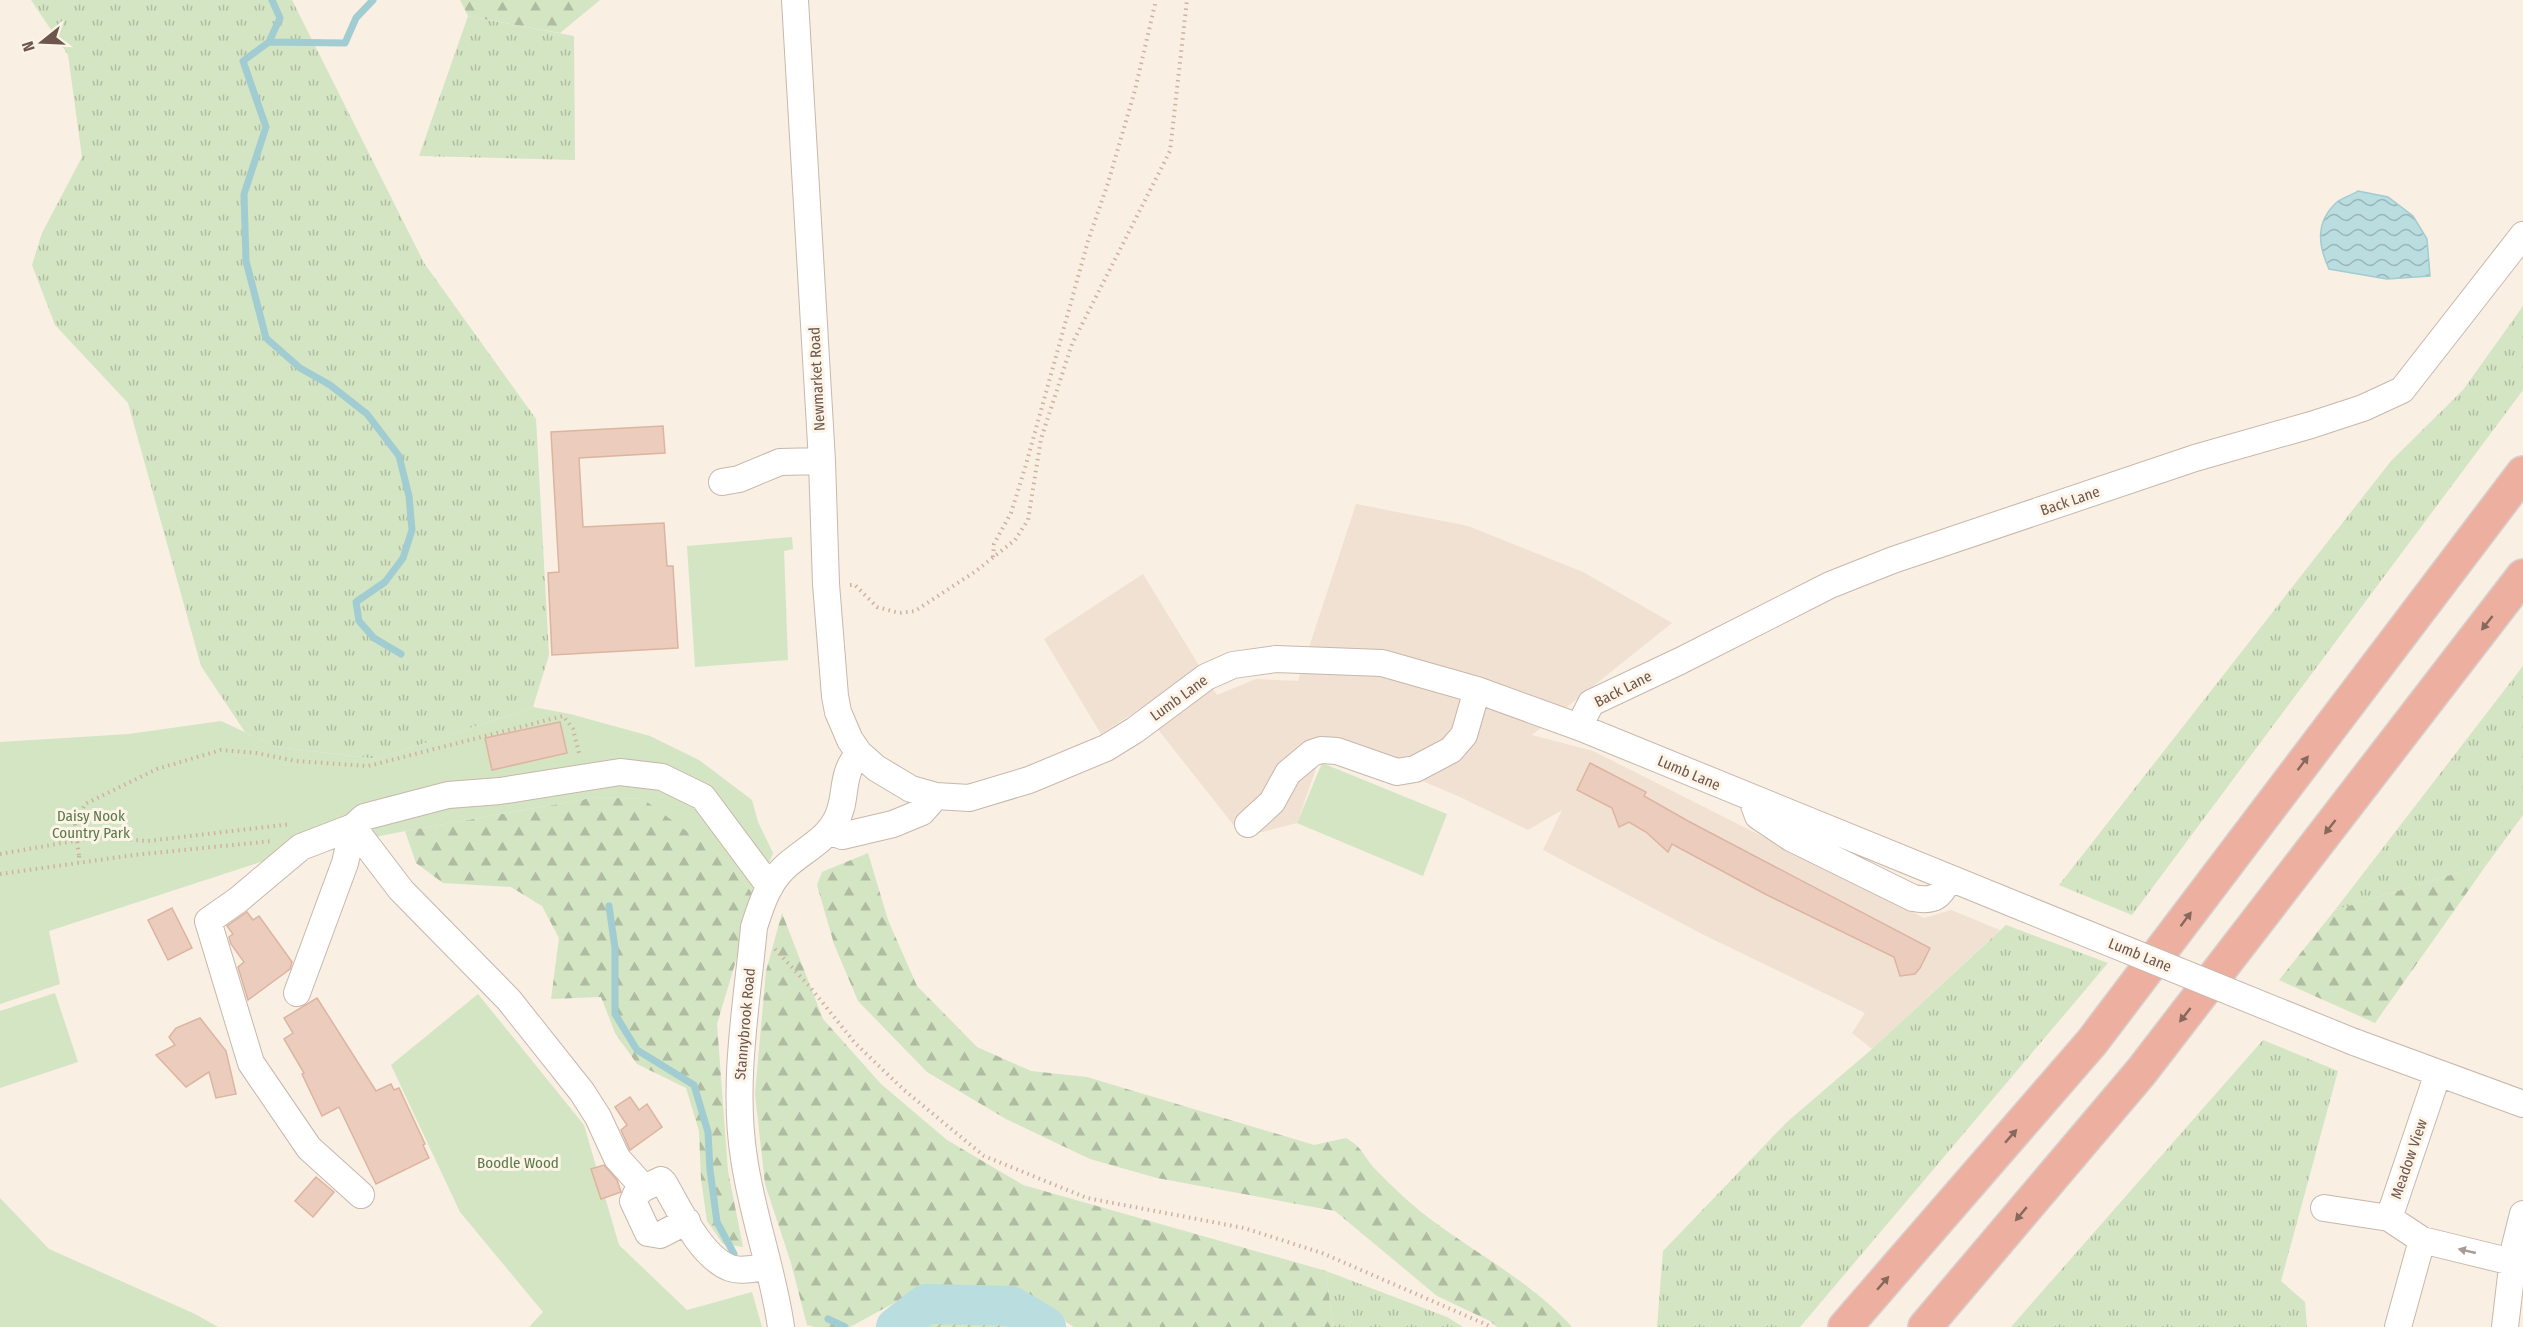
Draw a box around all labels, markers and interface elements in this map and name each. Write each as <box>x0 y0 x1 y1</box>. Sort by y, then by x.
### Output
north arrow <box>12 12 72 72</box>
text: N <box>18 39 39 54</box>
street label: Newmarket Road <box>805 326 829 432</box>
street label: Back Lane <box>2038 482 2102 520</box>
one-way arrow <box>2482 615 2494 630</box>
street label: Back Lane <box>1591 667 1655 711</box>
street label: Lumb Lane <box>1147 671 1211 725</box>
street label: Lumb Lane <box>1655 752 1723 794</box>
one-way arrow <box>2297 755 2310 771</box>
park label: Daisy Nook Country Park <box>52 807 130 842</box>
one-way arrow <box>2324 819 2336 835</box>
one-way arrow <box>2179 911 2191 926</box>
street label: Lumb Lane <box>2106 934 2174 976</box>
street label: Stannybrook Road <box>731 967 759 1081</box>
one-way arrow <box>2179 1007 2192 1023</box>
street label: Meadow View <box>2387 1117 2431 1201</box>
one-way arrow <box>2004 1129 2017 1144</box>
park label: Boodle Wood <box>477 1154 559 1172</box>
one-way arrow <box>2015 1206 2028 1221</box>
one-way arrow <box>2457 1246 2476 1255</box>
one-way arrow <box>1876 1276 1889 1291</box>

